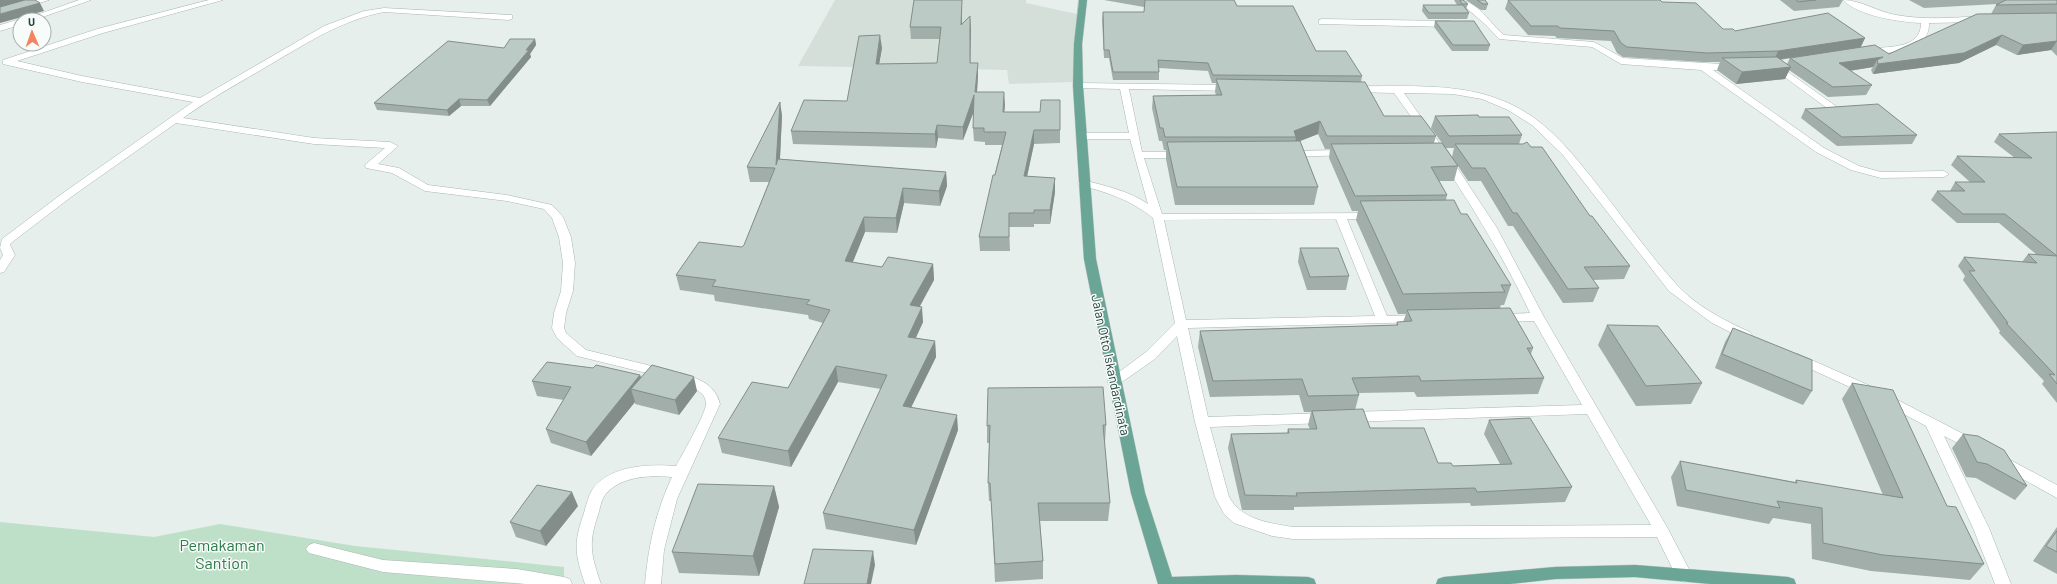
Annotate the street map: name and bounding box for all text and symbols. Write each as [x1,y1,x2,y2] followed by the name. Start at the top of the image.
[12,12,52,52] north arrow
[28,15,35,28] text: U
[1088,293,1134,437] street label: Jalan Otto Iskandardinata
[179,535,265,572] park label: Pemakaman Santion

